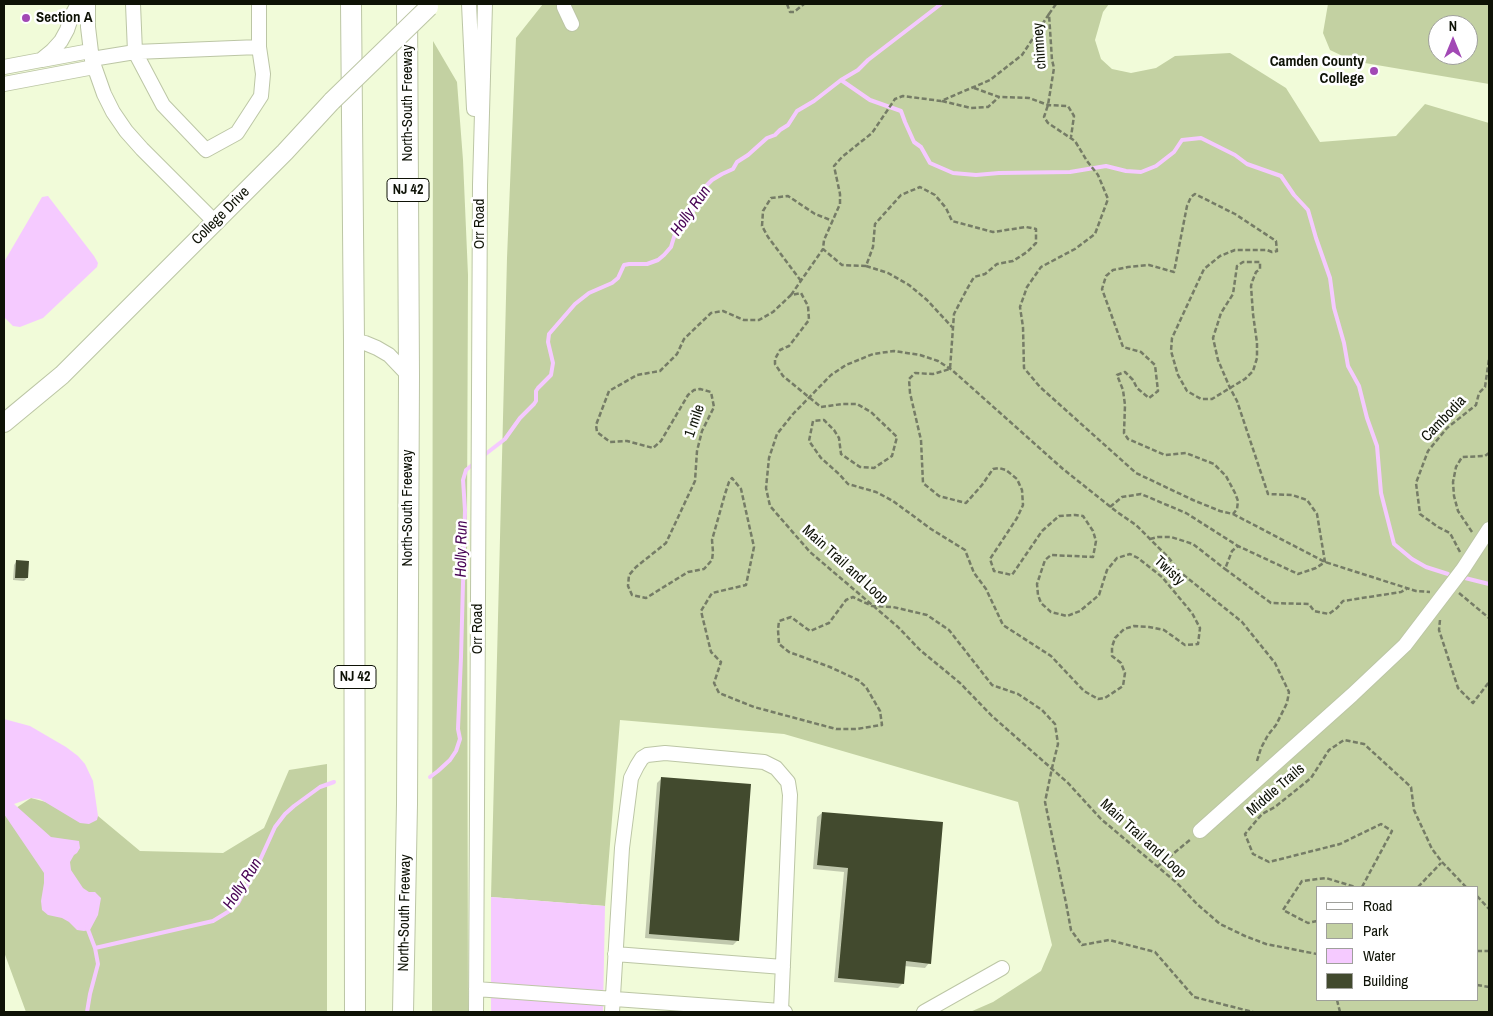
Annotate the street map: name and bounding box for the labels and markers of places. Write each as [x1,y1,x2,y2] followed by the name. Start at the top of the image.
[36,9,93,27] place label: Section A
[20,12,32,24] marker: Section A
[1270,53,1364,88] place label: Camden County College
[1368,65,1380,77] marker: Camden County College

